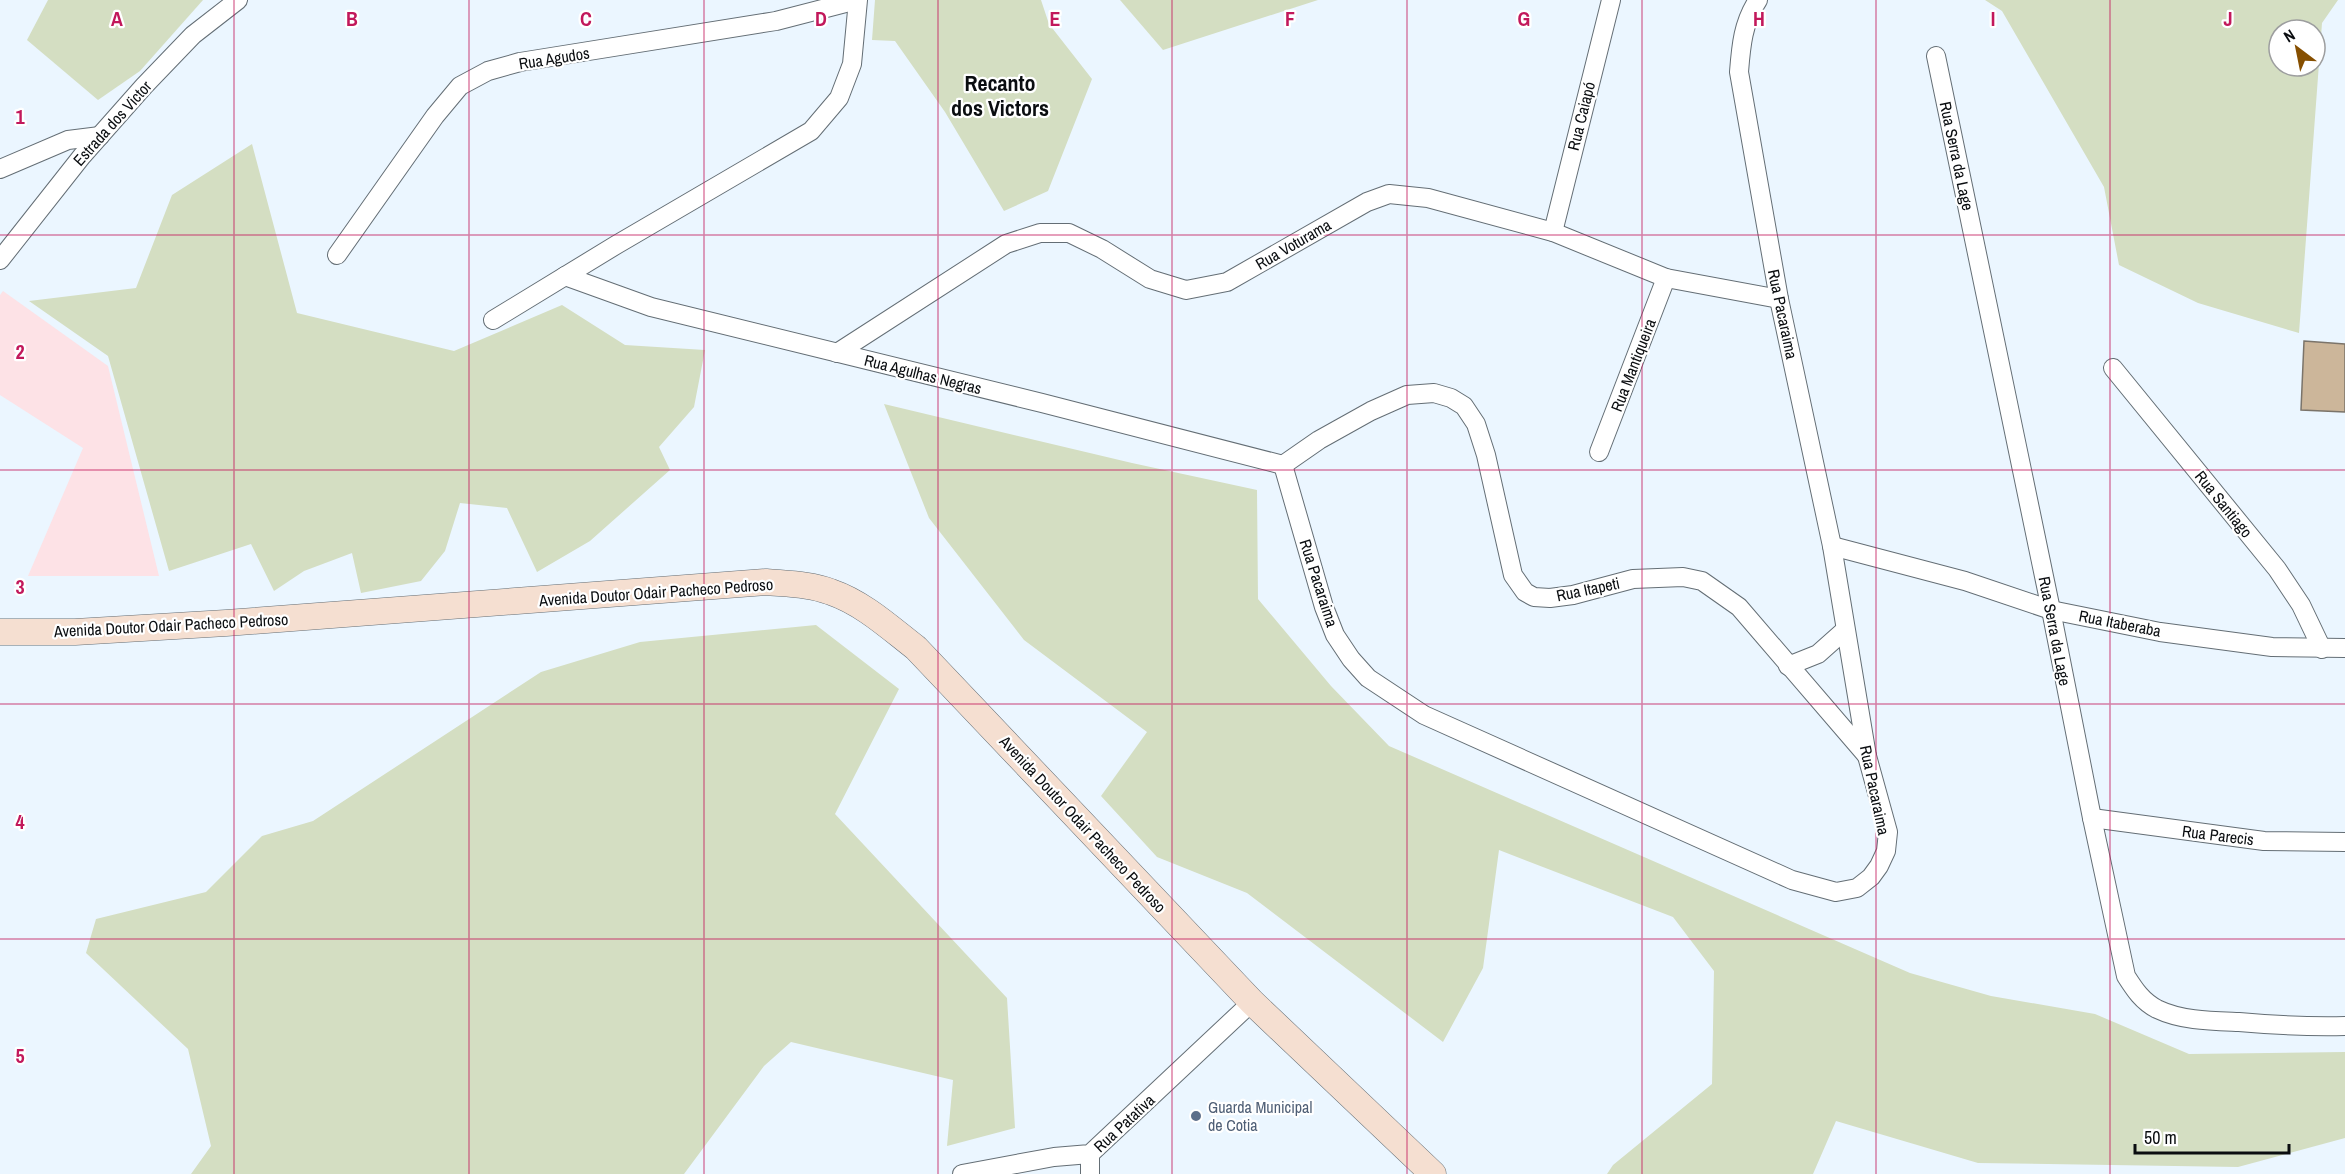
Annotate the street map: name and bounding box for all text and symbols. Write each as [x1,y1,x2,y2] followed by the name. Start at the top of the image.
[111,5,123,32] text: A
[346,5,358,32] text: B
[580,5,592,32] text: C
[815,5,827,32] text: D
[1050,5,1061,32] text: E
[1285,5,1295,32] text: F
[1518,5,1530,32] text: G
[1753,5,1765,32] text: H
[1991,5,1995,32] text: I
[2223,5,2233,32] text: J
[2267,18,2327,78] north arrow
[2279,23,2299,47] text: N
[517,42,591,74] street label: Rua Agudos
[951,68,1049,123] district label: Recanto dos Victors
[68,75,157,170] street label: Estrada dos Victor
[1562,79,1600,153] street label: Rua Caiapó
[1935,99,1979,213] street label: Rua Serra da Lage
[15,103,25,130] text: 1
[1251,213,1335,274] street label: Rua Voturama
[1763,267,1803,362] street label: Rua Pacaraima
[1605,315,1661,415] street label: Rua Mantiqueira
[15,338,25,365] text: 2
[862,349,984,399] street label: Rua Agulhas Negras
[2190,466,2258,542] street label: Rua Santiago
[1294,536,1344,630] street label: Rua Pacaraima
[1554,572,1622,606] street label: Rua Itapeti
[15,573,25,600] text: 3
[537,573,774,611] street label: Avenida Doutor Odair Pacheco Pedroso
[2034,574,2076,688] street label: Rua Serra da Lage
[2077,604,2164,642] street label: Rua Itaberaba
[52,608,289,642] street label: Avenida Doutor Odair Pacheco Pedroso
[994,730,1171,917] street label: Avenida Doutor Odair Pacheco Pedroso
[1855,743,1895,838] street label: Rua Pacaraima
[15,808,25,835] text: 4
[2181,820,2255,850] street label: Rua Parecis
[15,1042,25,1069] text: 5
[1089,1089,1160,1157] street label: Rua Patativa
[1208,1096,1312,1136] place label: Guarda Municipal de Cotia
[1189,1109,1203,1123] marker: Guarda Municipal de Cotia
[2135,1117,2290,1155] scale bar
[2144,1125,2177,1150] text: 50 m

